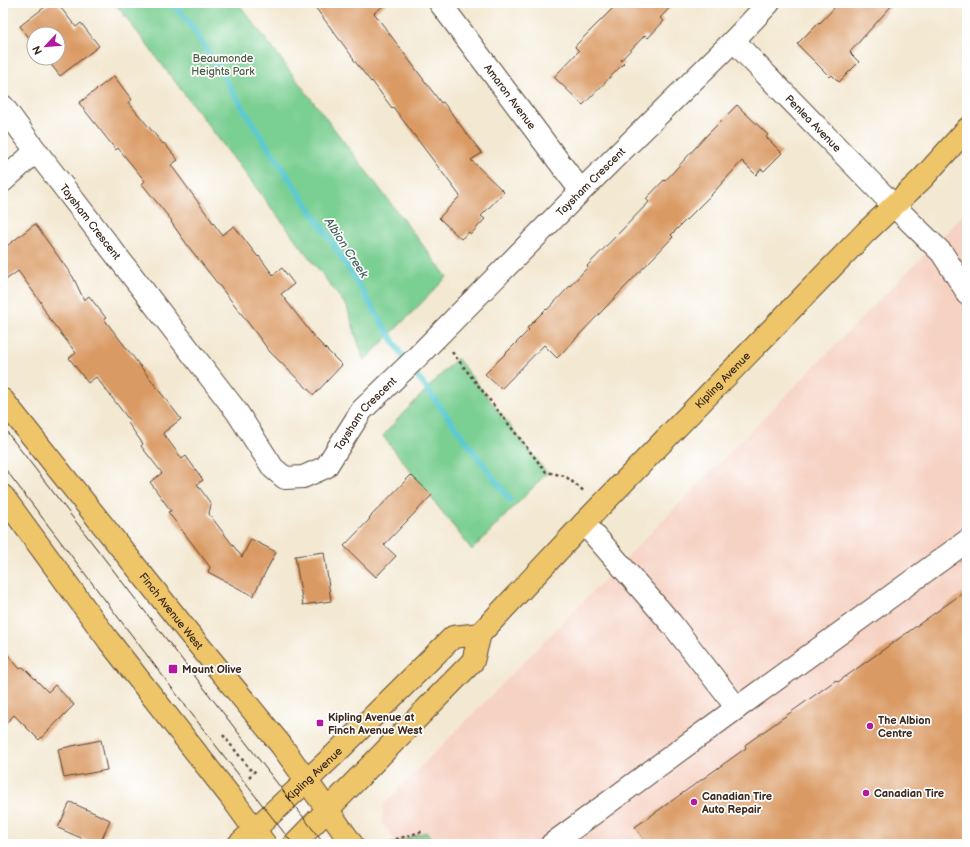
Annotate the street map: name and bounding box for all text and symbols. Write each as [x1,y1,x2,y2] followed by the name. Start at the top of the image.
[26,26,66,66] north arrow
[30,44,45,57] text: N
[191,52,255,78] park label: Beaumonde Heights Park
[482,61,539,132] street label: Amaron Avenue
[783,92,844,155] street label: Penlea Avenue
[553,144,628,219] street label: Taysham Crescent
[57,181,124,263] street label: Taysham Crescent
[320,214,372,282] water label: Albion Creek
[692,349,753,411] street label: Kipling Avenue
[331,374,399,453] street label: Taysham Crescent
[137,570,206,652] street label: Finch Avenue West
[167,663,179,675] marker: Mount Olive
[182,663,242,676] place label: Mount Olive
[328,711,423,737] place label: Kipling Avenue at Finch Avenue West
[878,714,931,740] place label: The Albion Centre
[315,718,325,728] marker: Kipling Avenue at Finch Avenue West
[865,721,875,731] marker: The Albion Centre
[282,744,345,804] street label: Kipling Avenue
[874,787,944,800] place label: Canadian Tire
[861,788,871,798] marker: Canadian Tire
[701,790,772,816] place label: Canadian Tire Auto Repair
[689,797,699,807] marker: Canadian Tire Auto Repair

